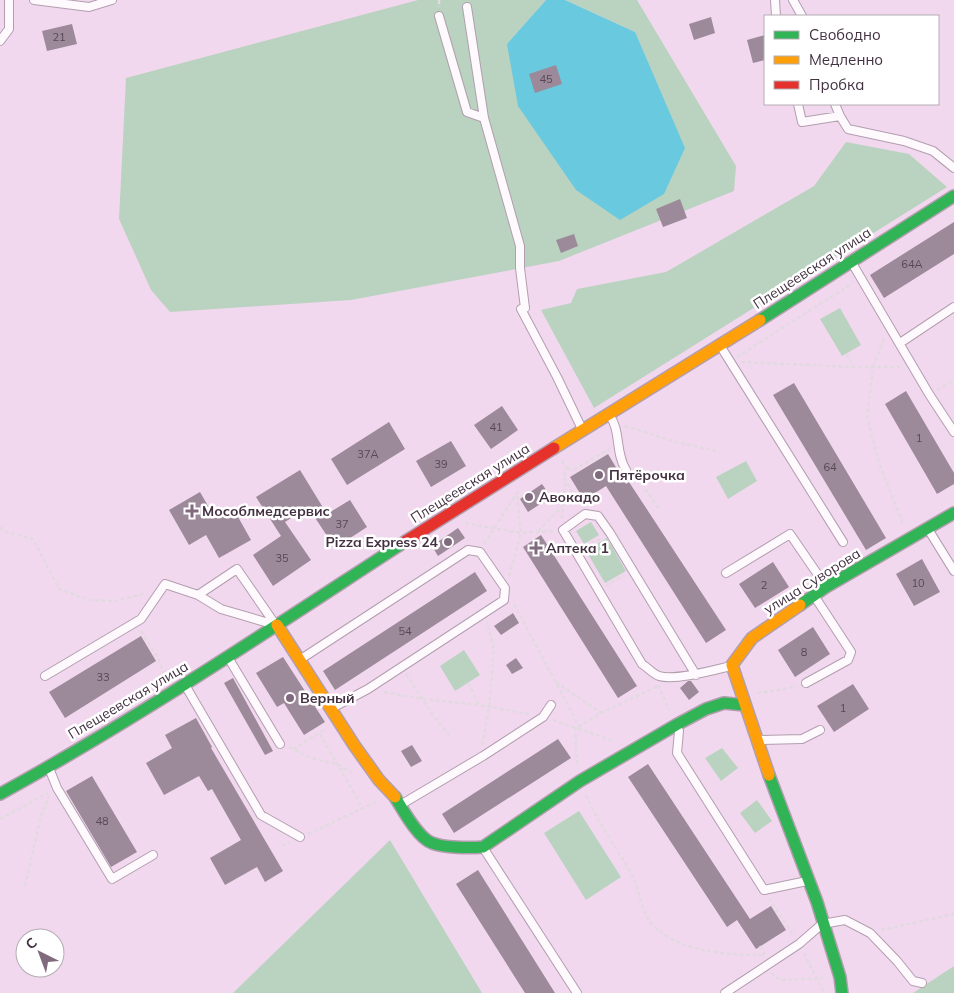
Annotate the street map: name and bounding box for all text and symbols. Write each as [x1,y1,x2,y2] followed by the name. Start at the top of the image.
[764,15,939,105] legend
[809,25,881,44] text: Свободно
[52,30,66,44] house number: 21
[809,50,883,69] text: Медленно
[539,72,553,86] house number: 45
[809,75,864,94] text: Пробка
[750,223,874,313] street label: Плещеевская улица
[901,257,923,271] house number: 64А
[489,420,503,434] house number: 41
[916,431,922,445] house number: 1
[407,439,533,527] street label: Плещеевская улица
[357,447,379,461] house number: 37А
[434,457,448,471] house number: 39
[823,460,837,474] house number: 64
[609,466,685,484] place label: Пятёрочка
[593,469,605,481] marker: Пятёрочка
[539,488,600,506] place label: Авокадо
[523,491,535,503] marker: Авокадо
[202,502,330,520] place label: Мособлмедсервис
[186,505,198,517] marker: Мособлмедсервис
[335,517,349,531] house number: 37
[325,533,439,551] place label: Pizza Express 24
[442,536,454,548] marker: Pizza Express 24
[546,539,609,557] place label: Аптека 1
[530,542,542,554] marker: Аптека 1
[760,544,864,618] street label: улица Суворова
[275,551,289,565] house number: 35
[911,576,925,590] house number: 10
[761,578,768,592] house number: 2
[398,624,412,638] house number: 54
[801,645,808,659] house number: 8
[65,657,191,743] street label: Плещеевская улица
[96,670,110,684] house number: 33
[300,689,355,707] place label: Верный
[284,692,296,704] marker: Верный
[840,701,846,715] house number: 1
[95,814,109,828] house number: 48
[15,928,65,978] north arrow
[22,933,41,953] text: С

